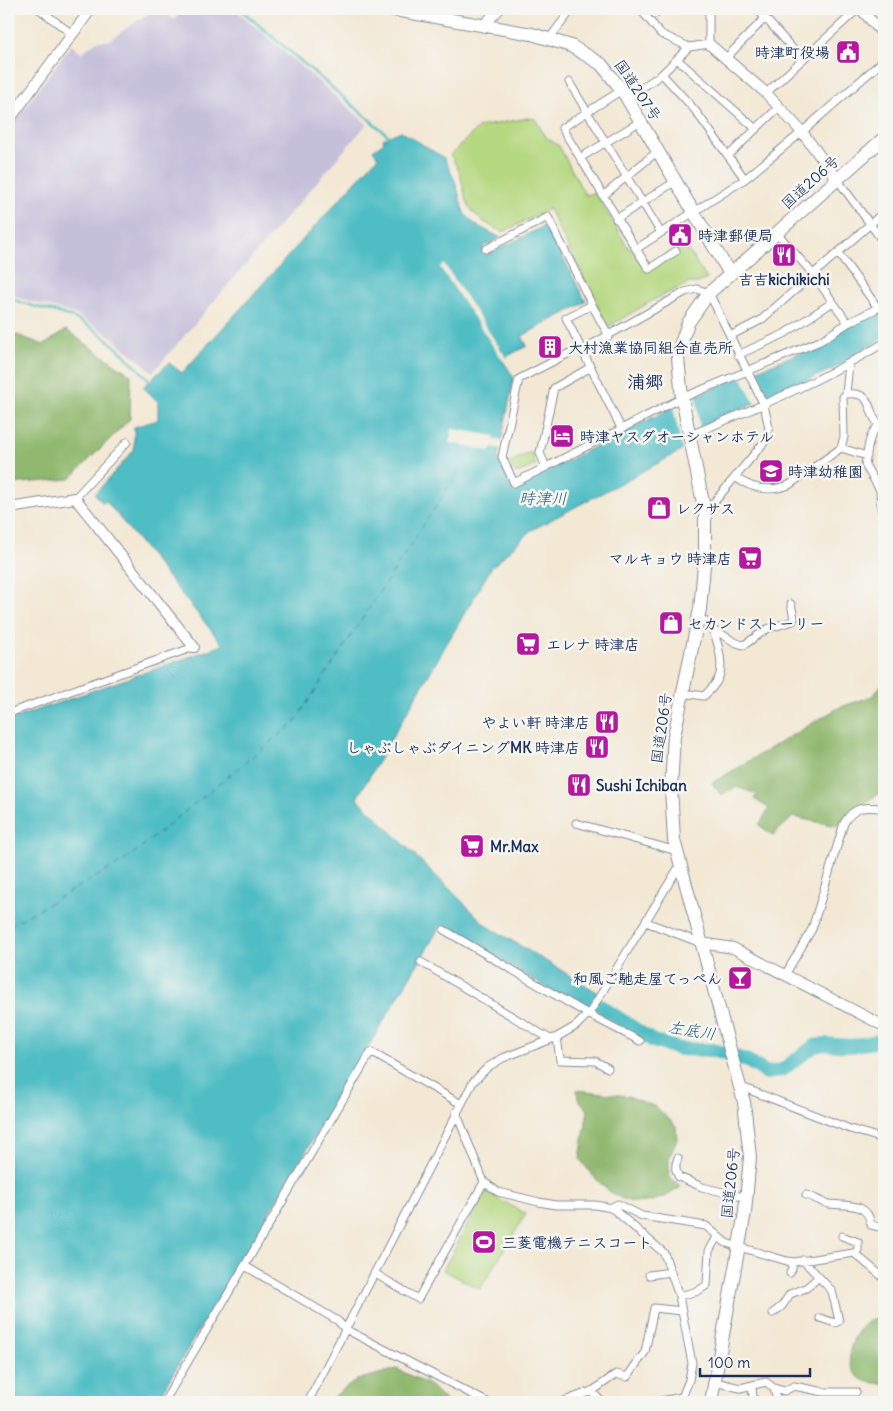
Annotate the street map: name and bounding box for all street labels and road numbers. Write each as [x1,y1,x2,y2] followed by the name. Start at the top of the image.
[610,56,666,124] street label: 国道207号
[777,151,843,213] street label: 国道206号
[647,691,675,765] street label: 国道206号
[717,1146,743,1220] street label: 国道206号

